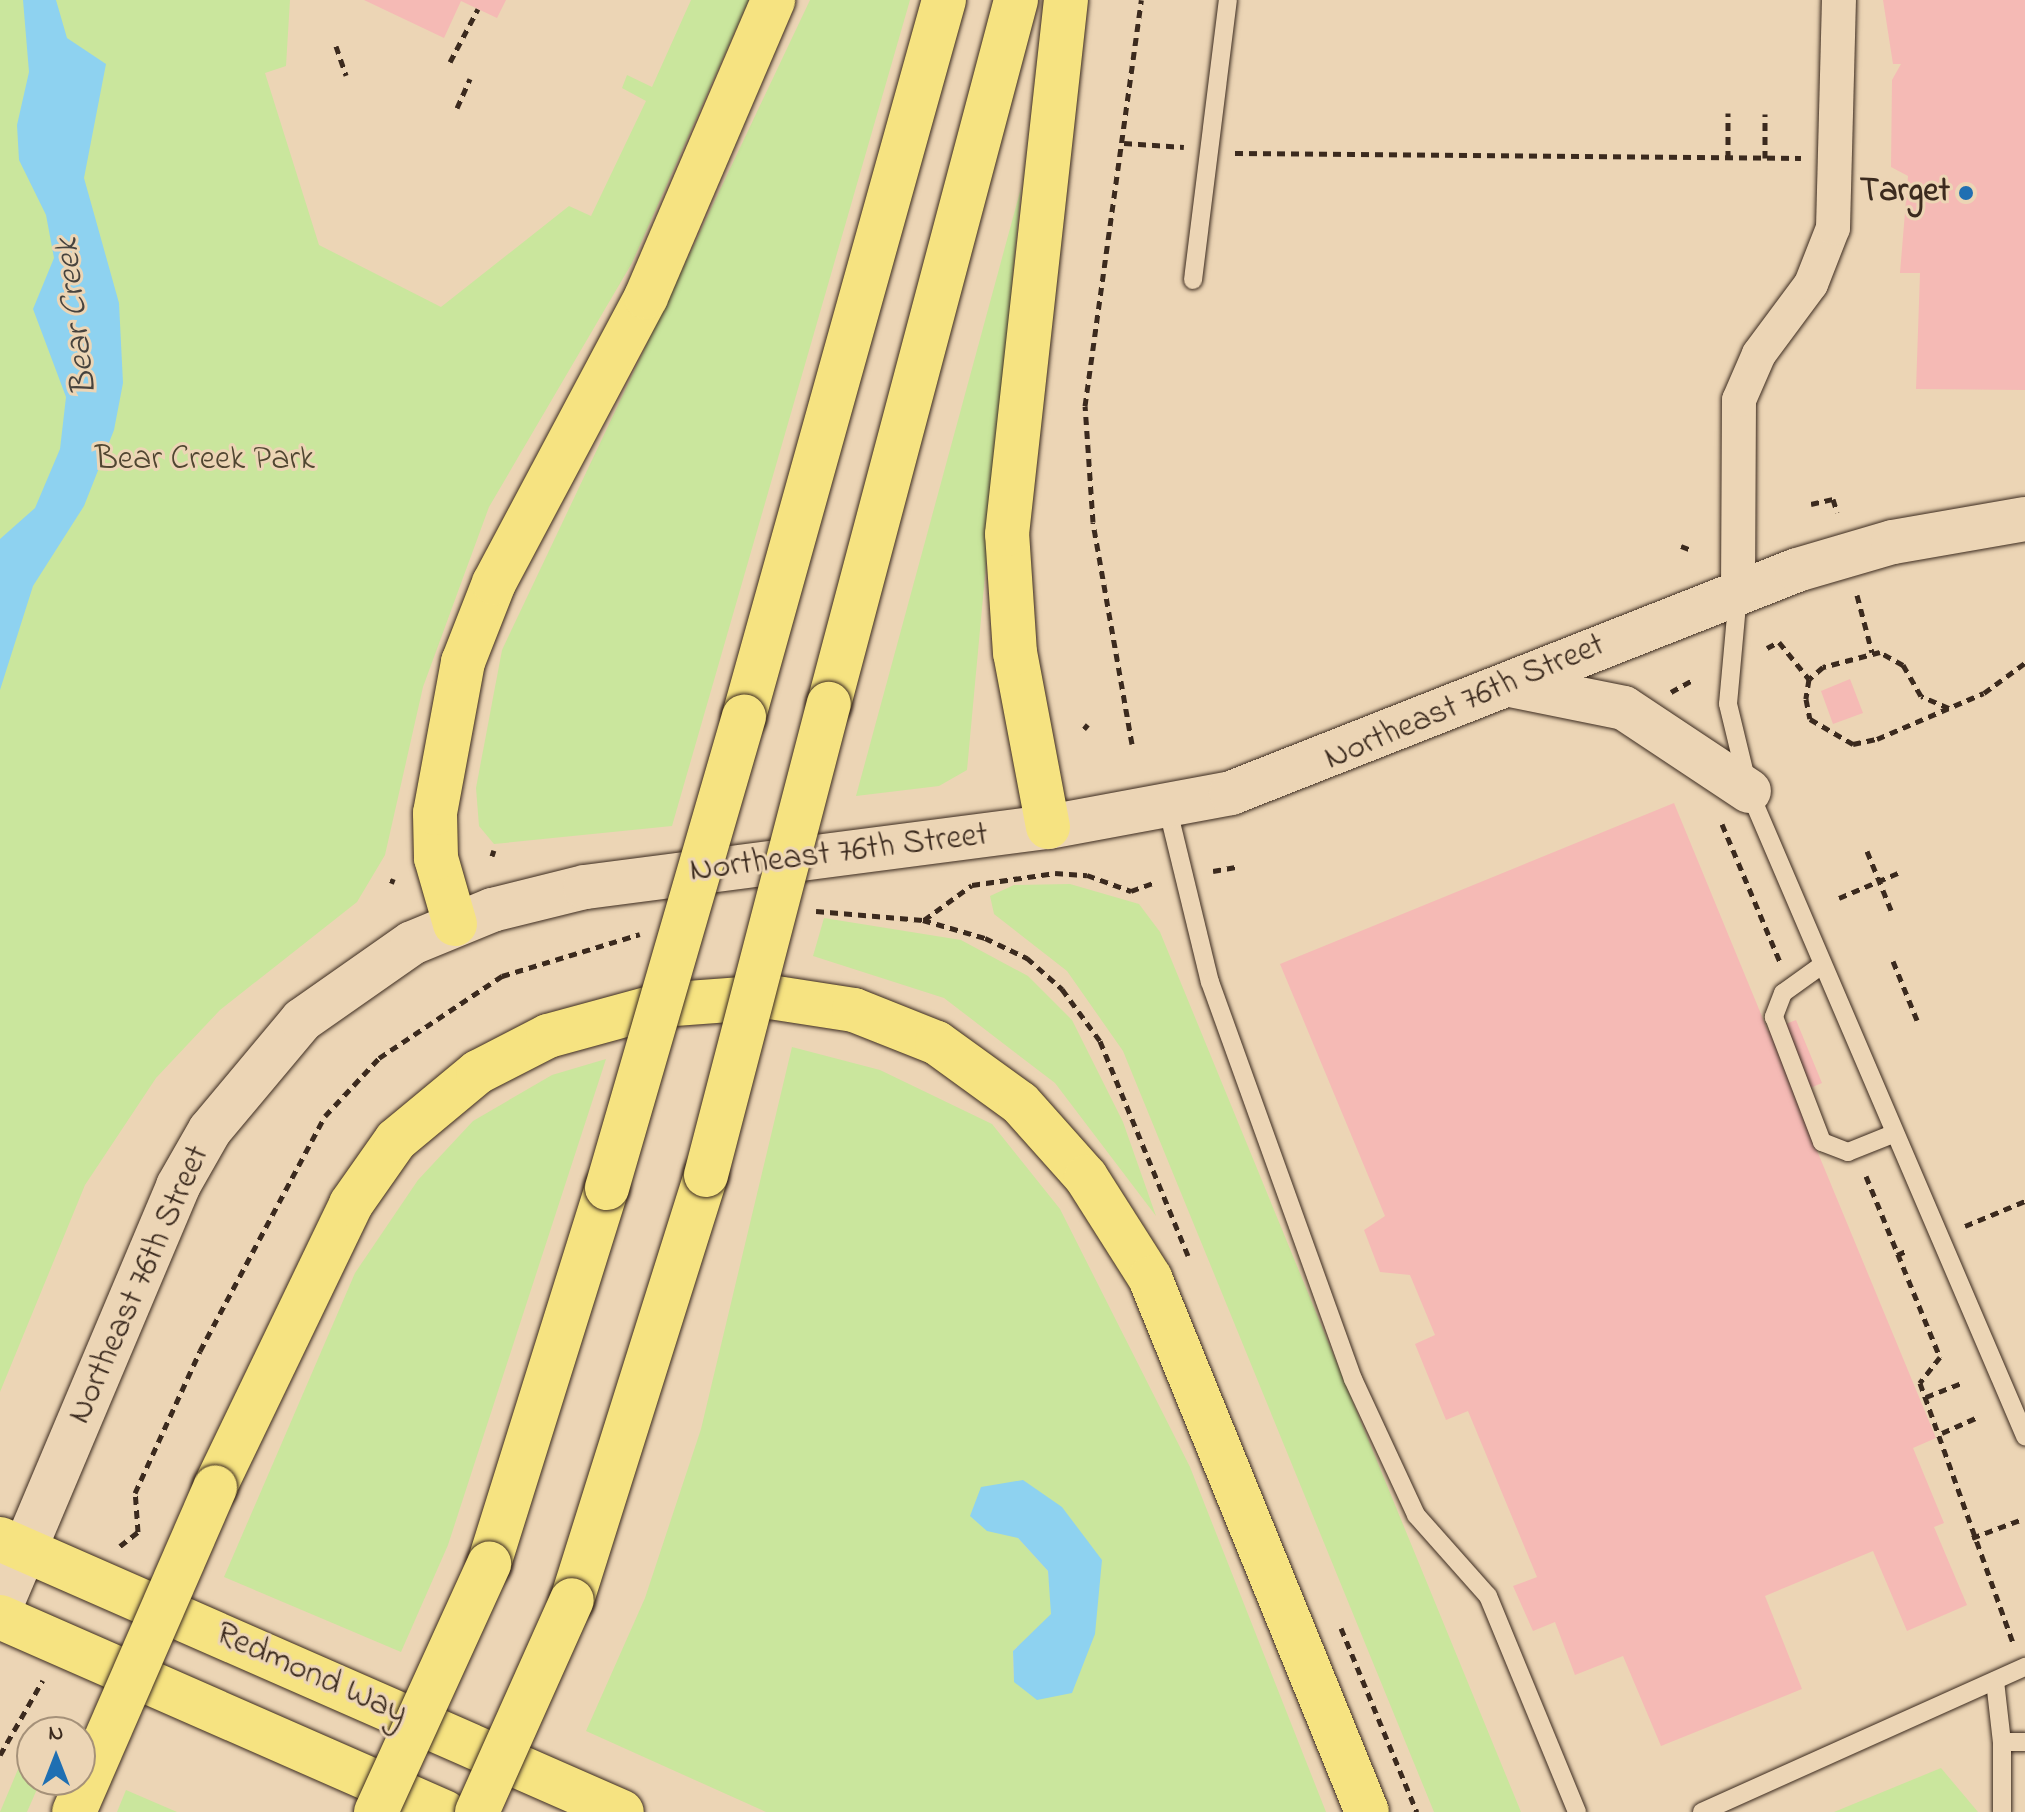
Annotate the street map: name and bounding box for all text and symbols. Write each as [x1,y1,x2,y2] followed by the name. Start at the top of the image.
[1860,173,1950,213] place label: Target
[1957,184,1975,202] marker: Target
[46,236,108,398] water label: Bear Creek
[95,441,315,481] park label: Bear Creek Park
[1319,626,1611,780] street label: Northeast 76th Street
[687,815,991,893] street label: Northeast 76th Street
[60,1140,220,1430] street label: Northeast 76th Street
[209,1615,413,1735] street label: Redmond Way
[16,1716,96,1796] north arrow
[49,1718,63,1750] text: N

